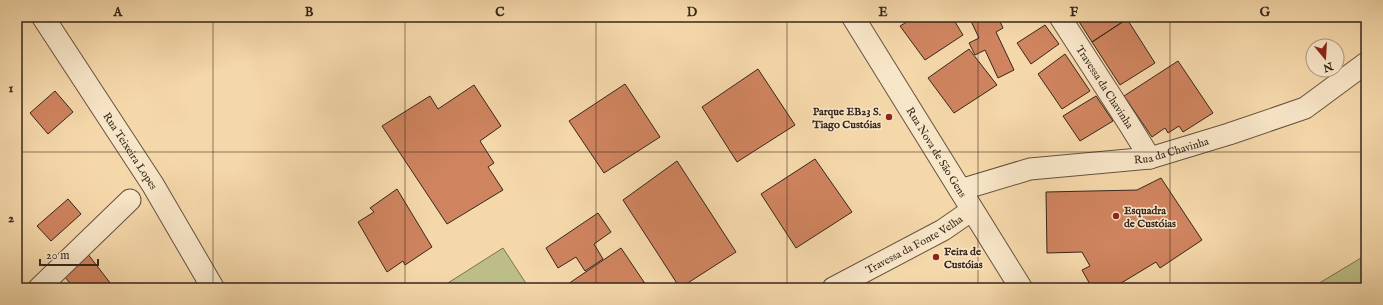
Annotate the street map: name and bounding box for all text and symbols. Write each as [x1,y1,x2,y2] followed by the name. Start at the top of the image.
[113,4,124,21] text: A
[305,4,314,21] text: B
[495,4,505,21] text: C
[687,4,698,21] text: D
[878,4,888,21] text: E
[1070,4,1079,21] text: F
[1260,4,1271,21] text: G
[1305,38,1345,78] north arrow
[1072,43,1136,132] street label: Travessa da Chavinha
[1321,58,1335,75] text: N
[9,80,14,97] text: 1
[811,105,882,132] place label: Parque EB23 S. Tiago Custóias
[903,105,969,201] street label: Rua Nova de São Gens
[99,110,160,193] street label: Rua Teixeira Lopes
[884,112,894,122] marker: Parque EB23 S. Tiago Custóias
[1133,134,1211,167] street label: Rua da Chavinha
[1124,204,1176,231] place label: Esquadra de Custóias
[8,210,14,227] text: 2
[1111,211,1121,221] marker: Esquadra de Custóias
[863,212,966,278] street label: Travessa da Fonte Velha
[40,241,98,267] scale bar
[944,245,983,272] place label: Feira de Custóias
[46,248,69,263] text: 20 m
[931,252,941,262] marker: Feira de Custóias

